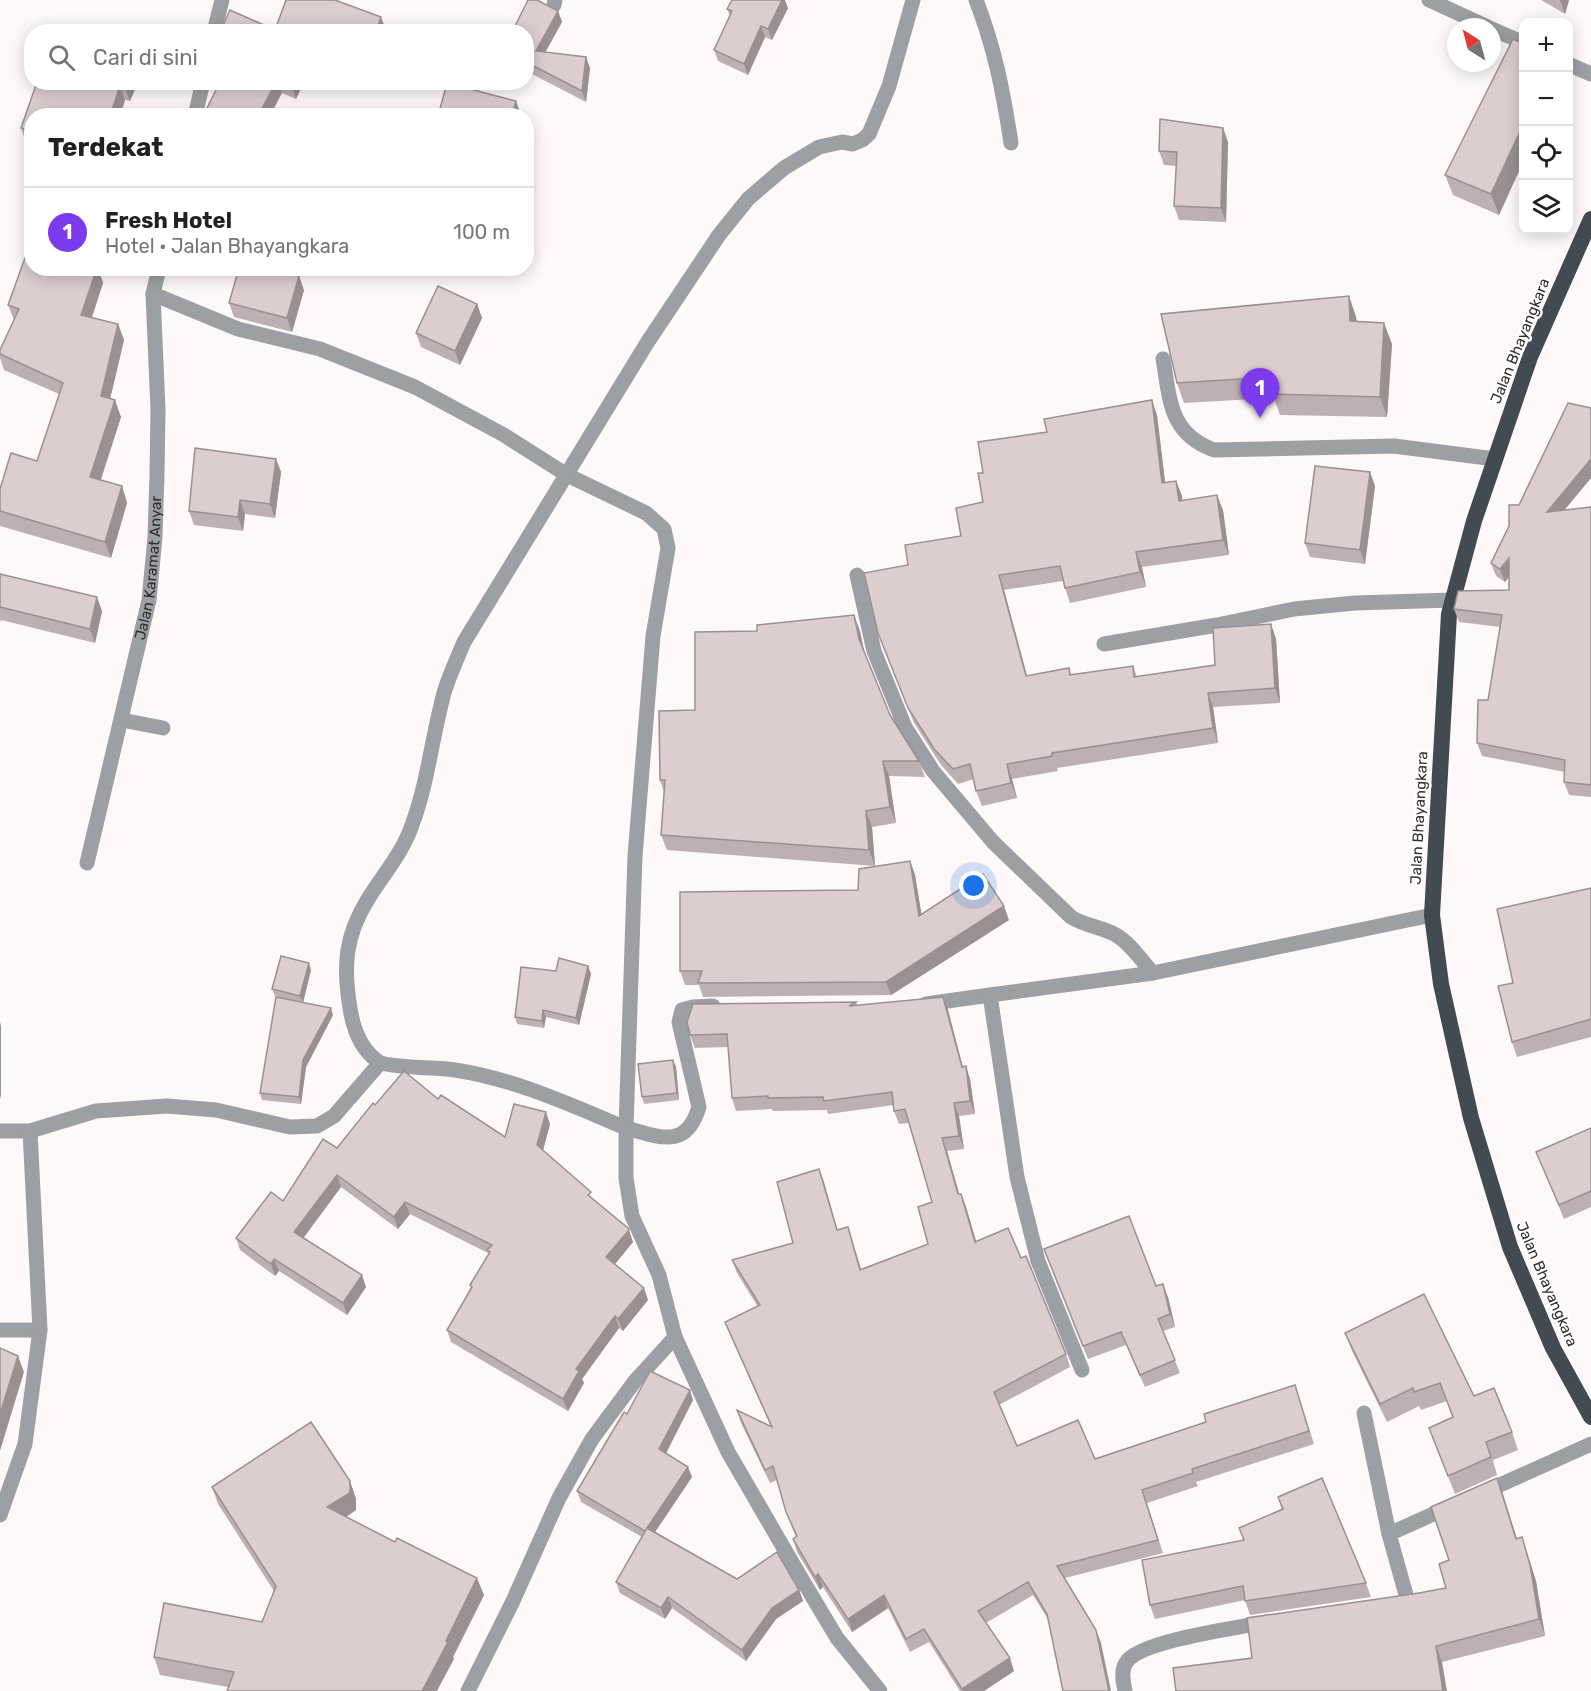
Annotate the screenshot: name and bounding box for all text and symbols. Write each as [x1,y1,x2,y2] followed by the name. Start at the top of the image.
[1447,18,1501,72] north arrow
[1519,18,1573,234] map controls
[1519,18,1573,72] button: +
[24,24,534,90] search box
[45,41,78,74] icon: search
[93,44,198,71] text: Cari di sini
[1519,72,1573,126] button: −
[1519,126,1573,180] button: locate
[48,132,163,163] text: Terdekat
[1519,180,1573,234] button: layers
[105,207,232,234] text: Fresh Hotel
[63,220,72,244] text: 1
[453,220,510,244] text: 100 m
[105,234,349,258] text: Hotel · Jalan Bhayangkara
[1487,276,1553,406] street label: Jalan Bhayangkara
[1240,368,1280,418] pin: 1
[131,495,165,642] street label: Jalan Karamat Anyar
[1407,751,1431,885] street label: Jalan Bhayangkara
[959,871,988,900] your location
[1513,1219,1581,1349] street label: Jalan Bhayangkara

